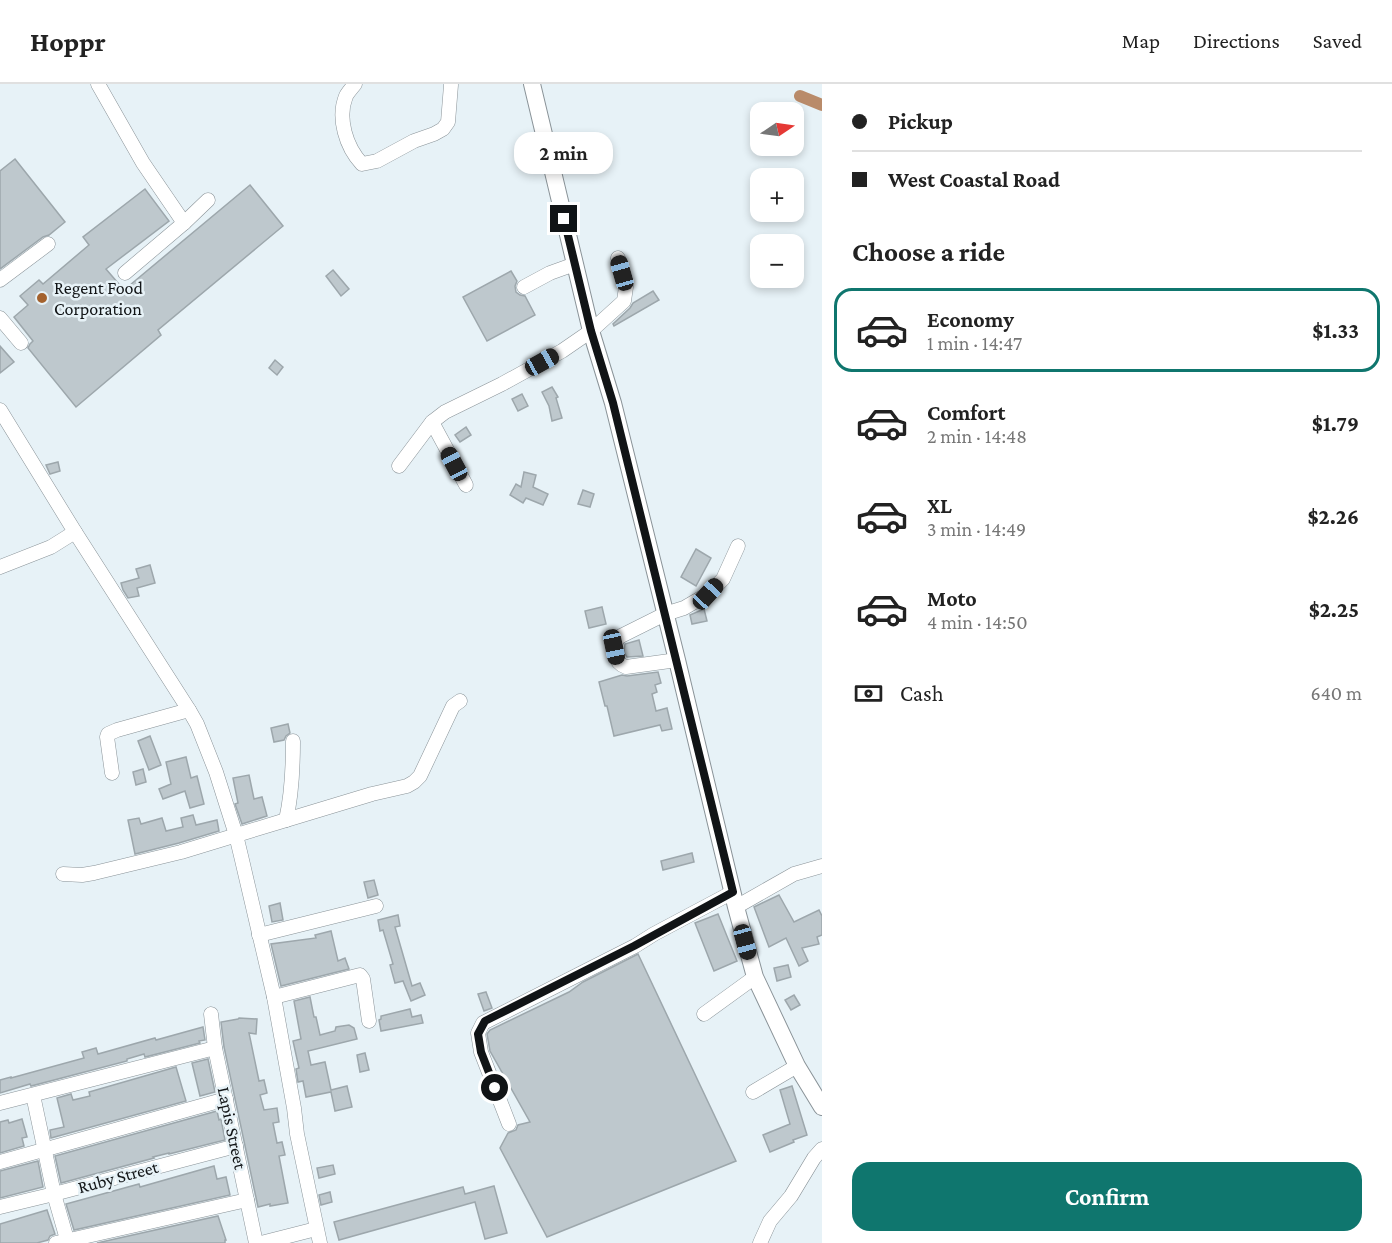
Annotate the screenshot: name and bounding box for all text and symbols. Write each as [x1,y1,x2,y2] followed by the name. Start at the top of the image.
[30,26,106,57] text: Hoppr
[1122,29,1160,53] text: Map
[1193,29,1280,53] text: Directions
[1313,29,1362,53] text: Saved
[750,102,804,156] north arrow
[750,102,804,288] map controls
[888,109,953,134] text: Pickup
[514,132,614,174] callout: 2 min
[539,142,588,164] text: 2 min
[888,167,1060,192] text: West Coastal Road
[750,168,804,222] button: +
[550,205,577,232] route end
[750,234,804,288] button: −
[852,237,1005,267] text: Choose a ride
[608,253,636,293] car
[54,278,144,319] place label: Regent Food Corporation
[35,291,49,305] marker: Regent Food Corporation
[855,303,909,357] icon: car
[927,307,1014,332] text: Economy
[1312,318,1359,343] text: $1.33
[927,332,1022,354] text: 1 min · 14:47
[522,345,562,379] car
[855,396,909,450] icon: car
[927,400,1005,425] text: Comfort
[1312,411,1359,436] text: $1.79
[927,425,1027,447] text: 2 min · 14:48
[438,444,470,484] car
[855,489,909,543] icon: car
[927,493,952,518] text: XL
[1307,504,1359,529] text: $2.26
[927,518,1026,540] text: 3 min · 14:49
[689,575,727,613] car
[855,582,909,636] icon: car
[927,586,977,611] text: Moto
[1309,597,1359,622] text: $2.25
[927,611,1028,633] text: 4 min · 14:50
[601,628,627,666] car
[852,677,885,710] icon: cash
[900,681,944,706] text: Cash
[1310,682,1362,704] text: 640 m
[732,922,758,962] car
[481,1074,508,1101] route start
[213,1085,251,1172] street label: Lapis Street
[76,1156,161,1197] street label: Ruby Street
[852,1162,1362,1231] button: Confirm

